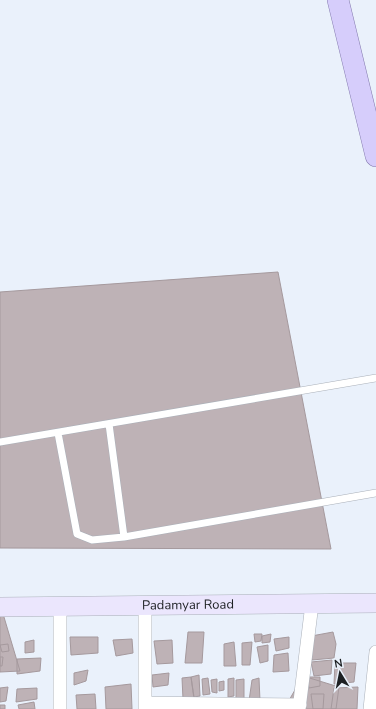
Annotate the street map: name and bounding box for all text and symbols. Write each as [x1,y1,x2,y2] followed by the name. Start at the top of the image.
[142,596,234,614] street label: Padamyar Road
[320,653,360,693] north arrow
[333,656,344,672] text: N

